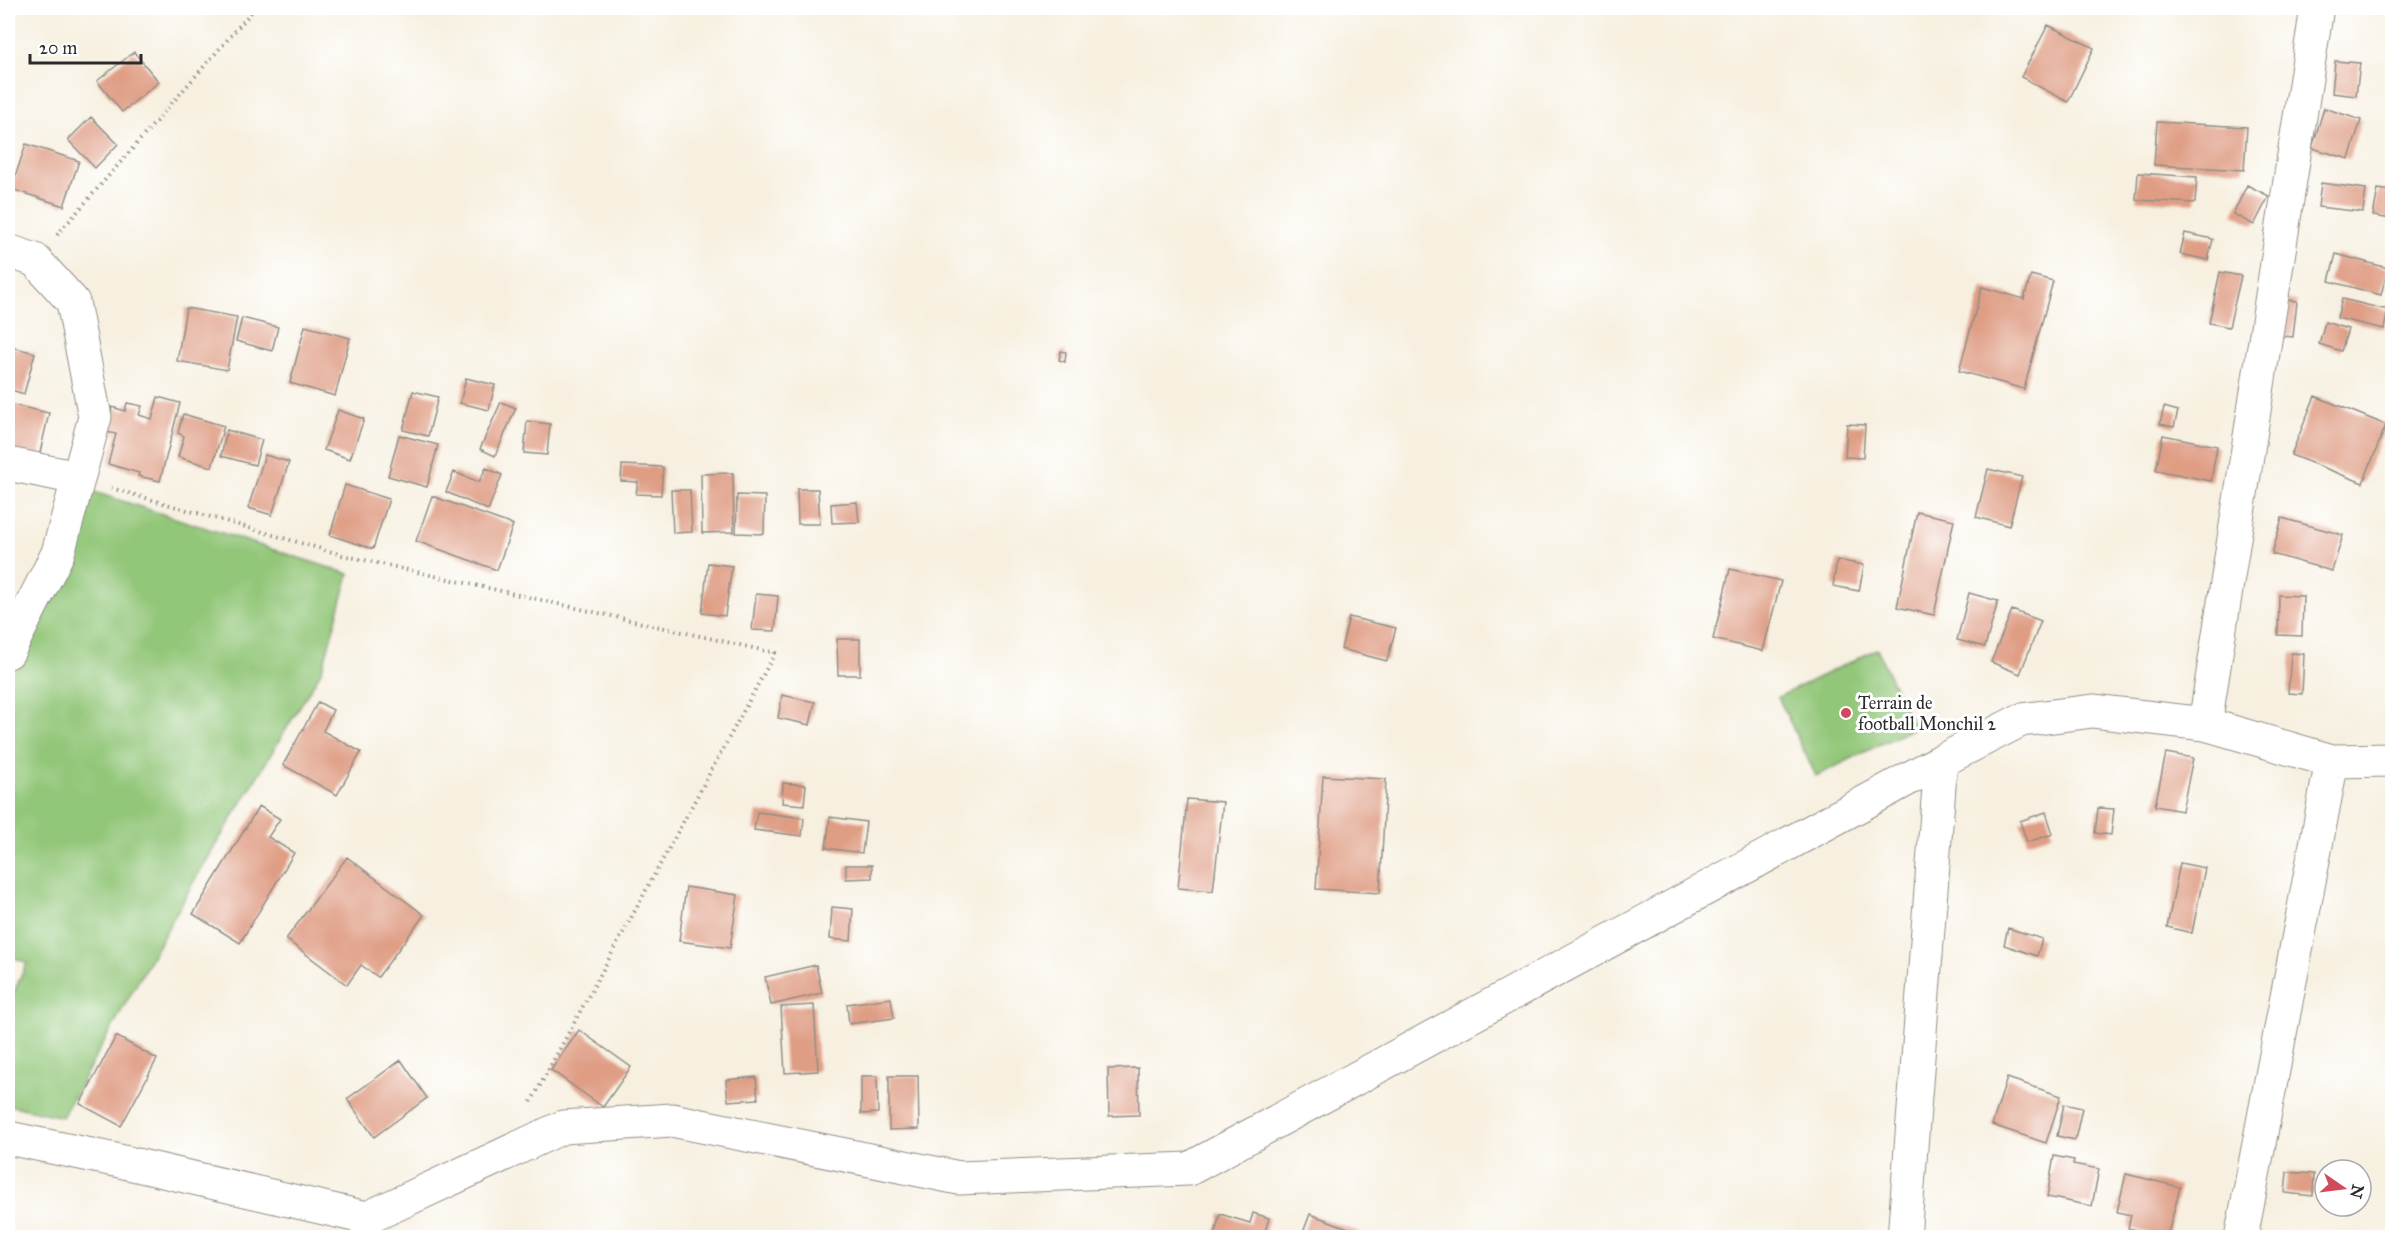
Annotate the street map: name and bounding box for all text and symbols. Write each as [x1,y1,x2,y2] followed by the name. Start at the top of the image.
[30,27,141,65] scale bar
[39,37,77,59] text: 20 m
[1858,692,1996,735] place label: Terrain de football Monchil 2
[1839,706,1853,720] marker: Terrain de football Monchil 2
[2313,1158,2373,1218] north arrow
[2346,1183,2368,1201] text: N

